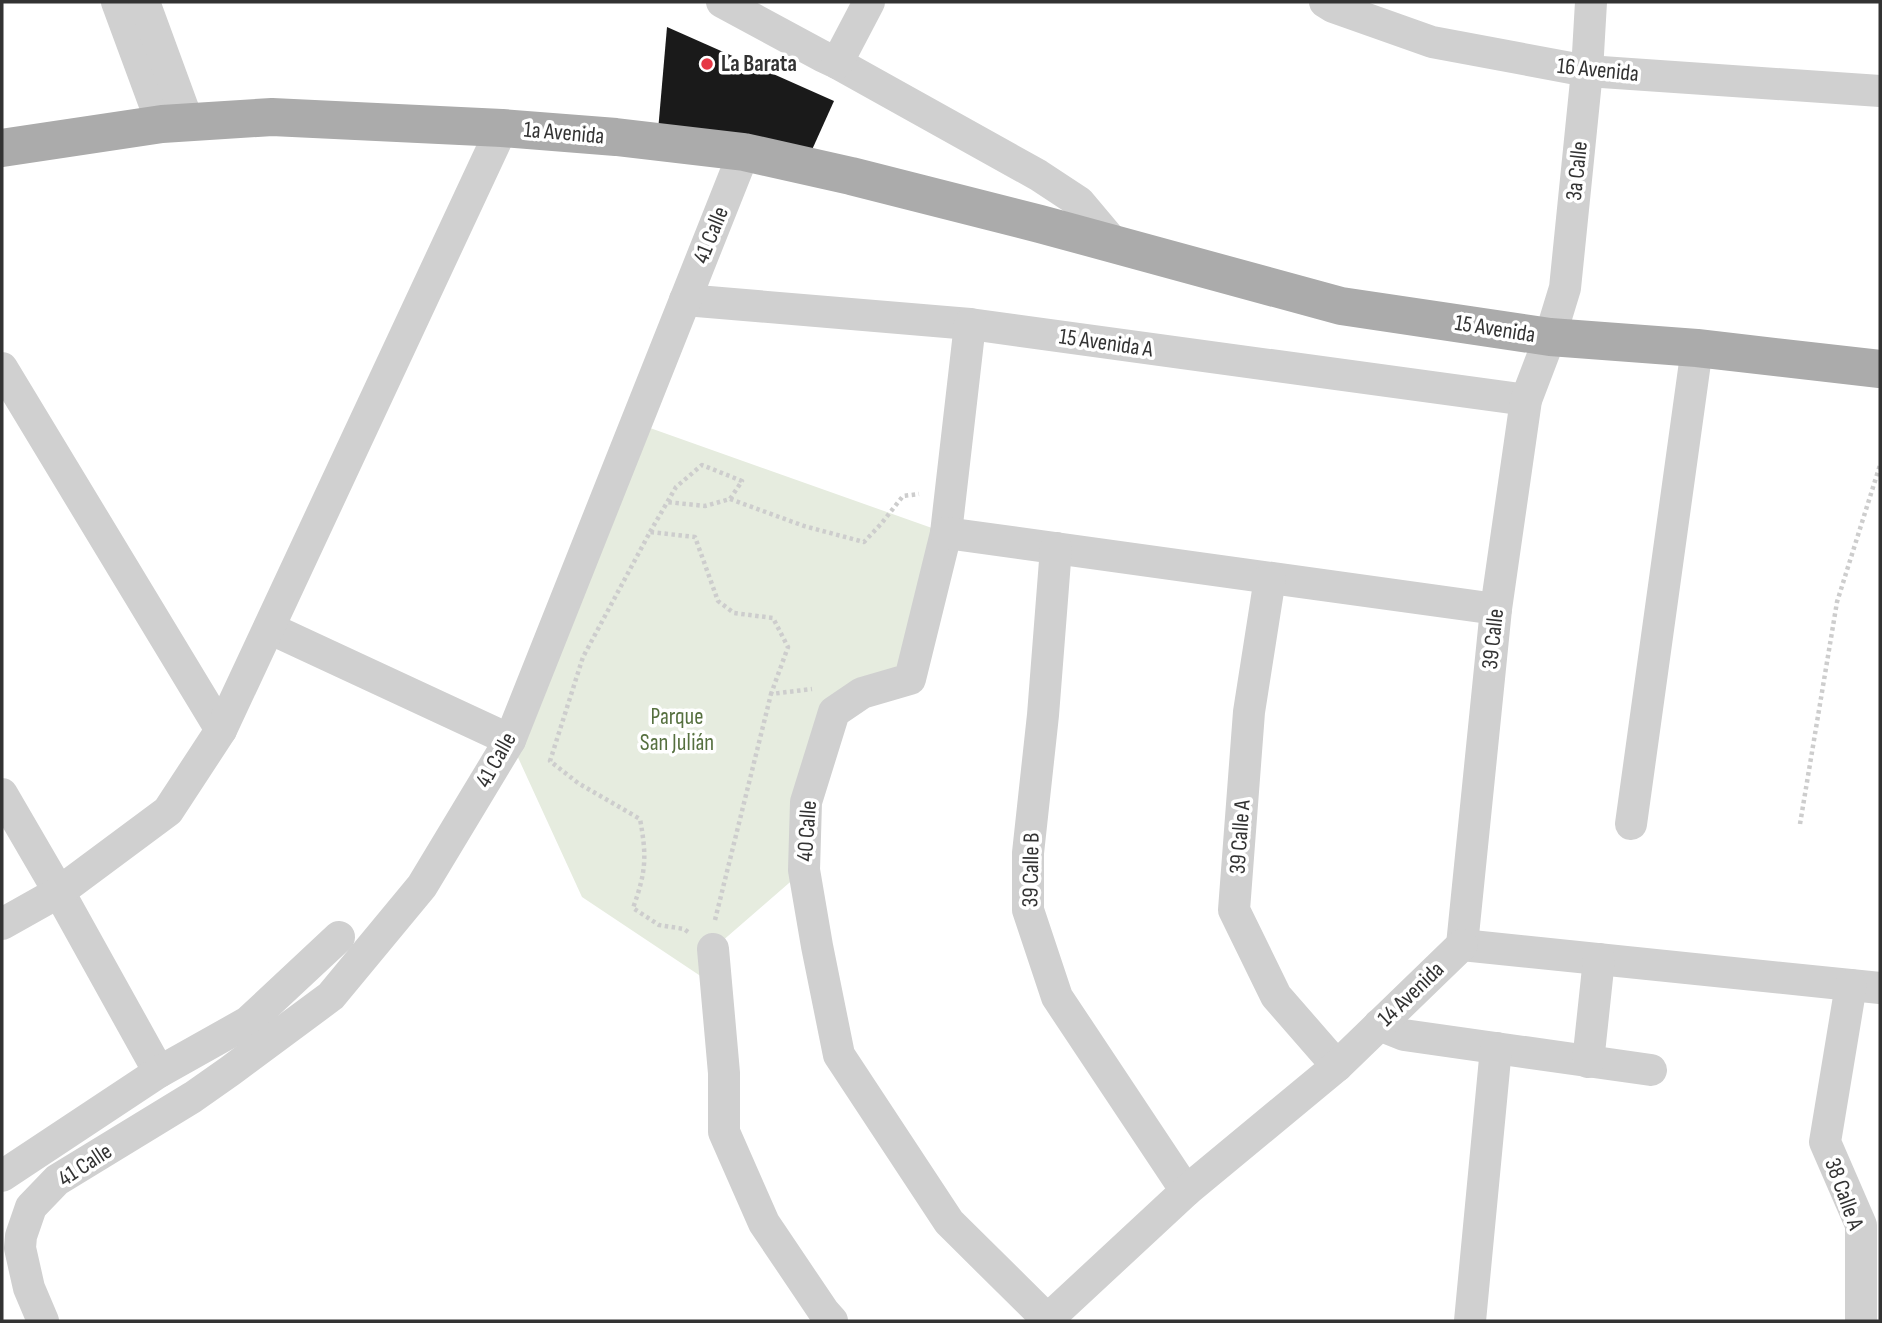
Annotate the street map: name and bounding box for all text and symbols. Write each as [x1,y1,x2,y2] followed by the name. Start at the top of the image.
[721,50,797,78] place label: La Barata
[1556,52,1640,88] street label: 16 Avenida
[699,56,715,72] marker: La Barata
[523,116,605,150] street label: 1a Avenida
[1560,140,1594,202] street label: 3a Calle
[687,202,735,268] street label: 41 Calle
[1453,309,1537,349] street label: 15 Avenida
[1057,323,1155,363] street label: 15 Avenida A
[1476,607,1510,671] street label: 39 Calle
[640,703,714,757] park label: Parque San Julián
[469,727,523,793] street label: 41 Calle
[1223,799,1257,875] street label: 39 Calle A
[791,800,823,862] street label: 40 Calle
[1016,832,1046,908] street label: 39 Calle B
[1372,956,1450,1032] street label: 14 Avenida
[53,1137,117,1193] street label: 41 Calle
[1818,1154,1870,1234] street label: 38 Calle A

